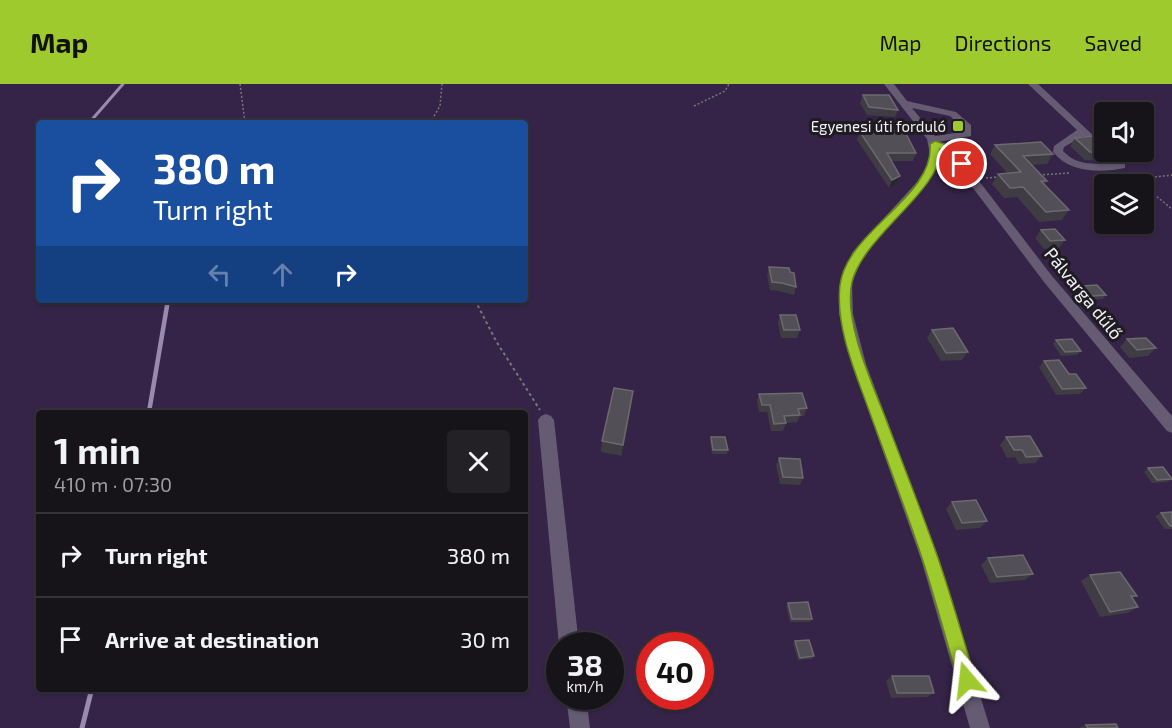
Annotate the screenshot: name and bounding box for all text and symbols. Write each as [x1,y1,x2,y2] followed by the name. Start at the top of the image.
[30,25,88,59] text: Map
[879,30,922,55] text: Map
[955,30,1051,55] text: Directions
[1084,30,1142,55] text: Saved
[1094,102,1154,234] map controls
[1094,102,1154,162] button: sound
[811,117,946,135] place label: Egyenesi úti forduló
[951,119,965,133] marker: Egyenesi úti forduló
[936,138,987,189] pin
[153,142,276,192] text: 380 m
[54,144,132,222] icon: right
[945,147,978,180] icon: arrive
[1094,174,1154,234] button: layers
[153,193,273,225] text: Turn right
[1040,243,1128,343] street label: Pálvarga dűlő
[203,258,236,291] icon: left
[266,258,299,291] icon: ahead
[329,258,362,291] icon: right
[54,428,141,471] text: 1 min
[447,430,510,493] button: close
[54,472,172,496] text: 410 m · 07:30
[54,539,87,572] icon: right
[105,542,207,568] text: Turn right
[447,542,510,568] text: 380 m
[54,623,87,656] icon: arrive
[105,626,319,652] text: Arrive at destination
[460,626,510,652] text: 30 m
[636,632,714,710] speed limit sign: 40
[567,646,603,682] text: 38
[935,648,999,712] position arrow
[566,677,604,695] text: km/h

